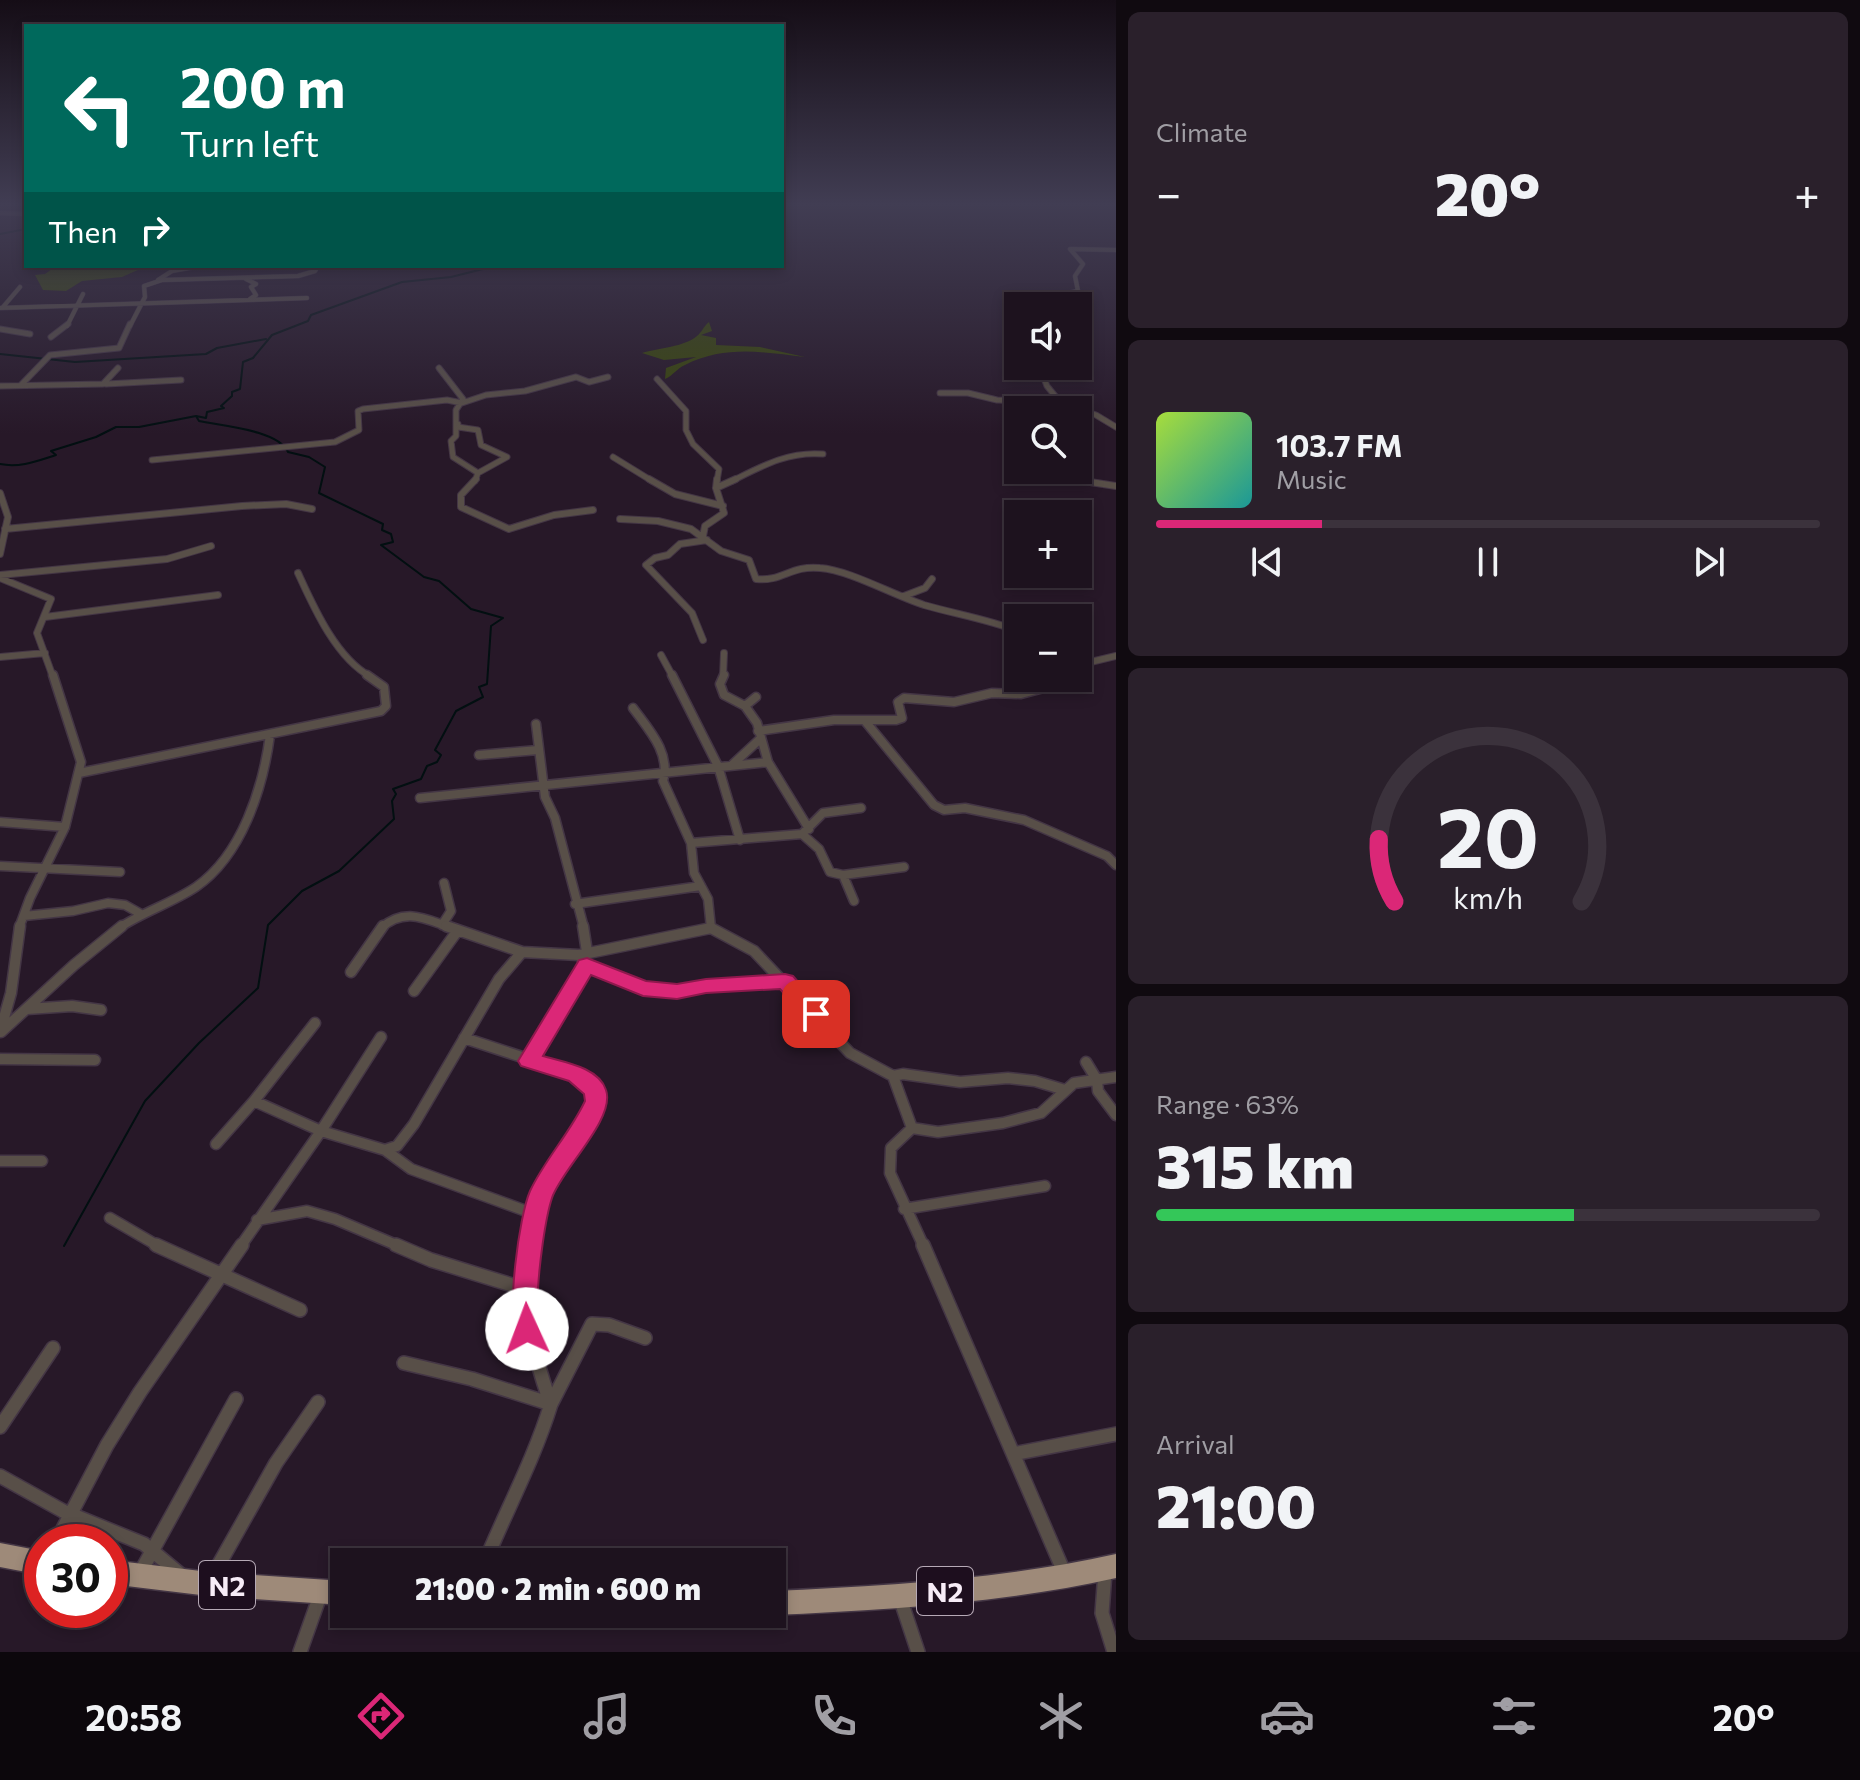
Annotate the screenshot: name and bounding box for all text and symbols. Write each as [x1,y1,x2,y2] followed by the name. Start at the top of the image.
[180,51,346,120] text: 200 m
[48,56,152,160] icon: left
[1156,116,1248,147] text: Climate
[180,120,319,164] text: Turn left
[1435,155,1540,228] text: 20°
[1156,165,1181,219] text: −
[1794,165,1820,219] text: +
[133,208,177,252] icon: right
[48,212,117,249] text: Then
[1004,292,1092,692] map controls
[1004,292,1092,380] button: sound
[1004,396,1092,484] button: search
[1276,426,1402,463] text: 103.7 FM
[1276,463,1347,494] text: Music
[1004,500,1092,588] button: +
[1245,540,1289,584] icon: previous
[1466,540,1510,584] icon: pause
[1687,540,1731,584] icon: next
[1004,604,1092,692] button: −
[1437,783,1539,885] text: 20
[1453,880,1523,915] text: km/h
[782,980,850,1048] pin
[794,992,838,1036] icon: arrive
[1156,1088,1299,1119] text: Range · 63%
[1156,1127,1354,1200] text: 315 km
[485,1287,569,1371] position arrow
[1156,1428,1235,1459] text: Arrival
[1156,1467,1316,1540] text: 21:00
[24,1524,128,1628] speed limit sign: 30
[199,1561,255,1609] road number: N2
[917,1567,973,1615] road number: N2
[415,1569,701,1606] text: 21:00 · 2 min · 600 m
[353,1688,409,1744] icon: directions
[579,1688,635,1744] icon: music
[806,1688,862,1744] icon: phone
[1033,1688,1089,1744] icon: climate
[1259,1688,1315,1744] icon: car
[1486,1688,1542,1744] icon: filters
[85,1694,182,1738] text: 20:58
[1712,1694,1775,1738] text: 20°

